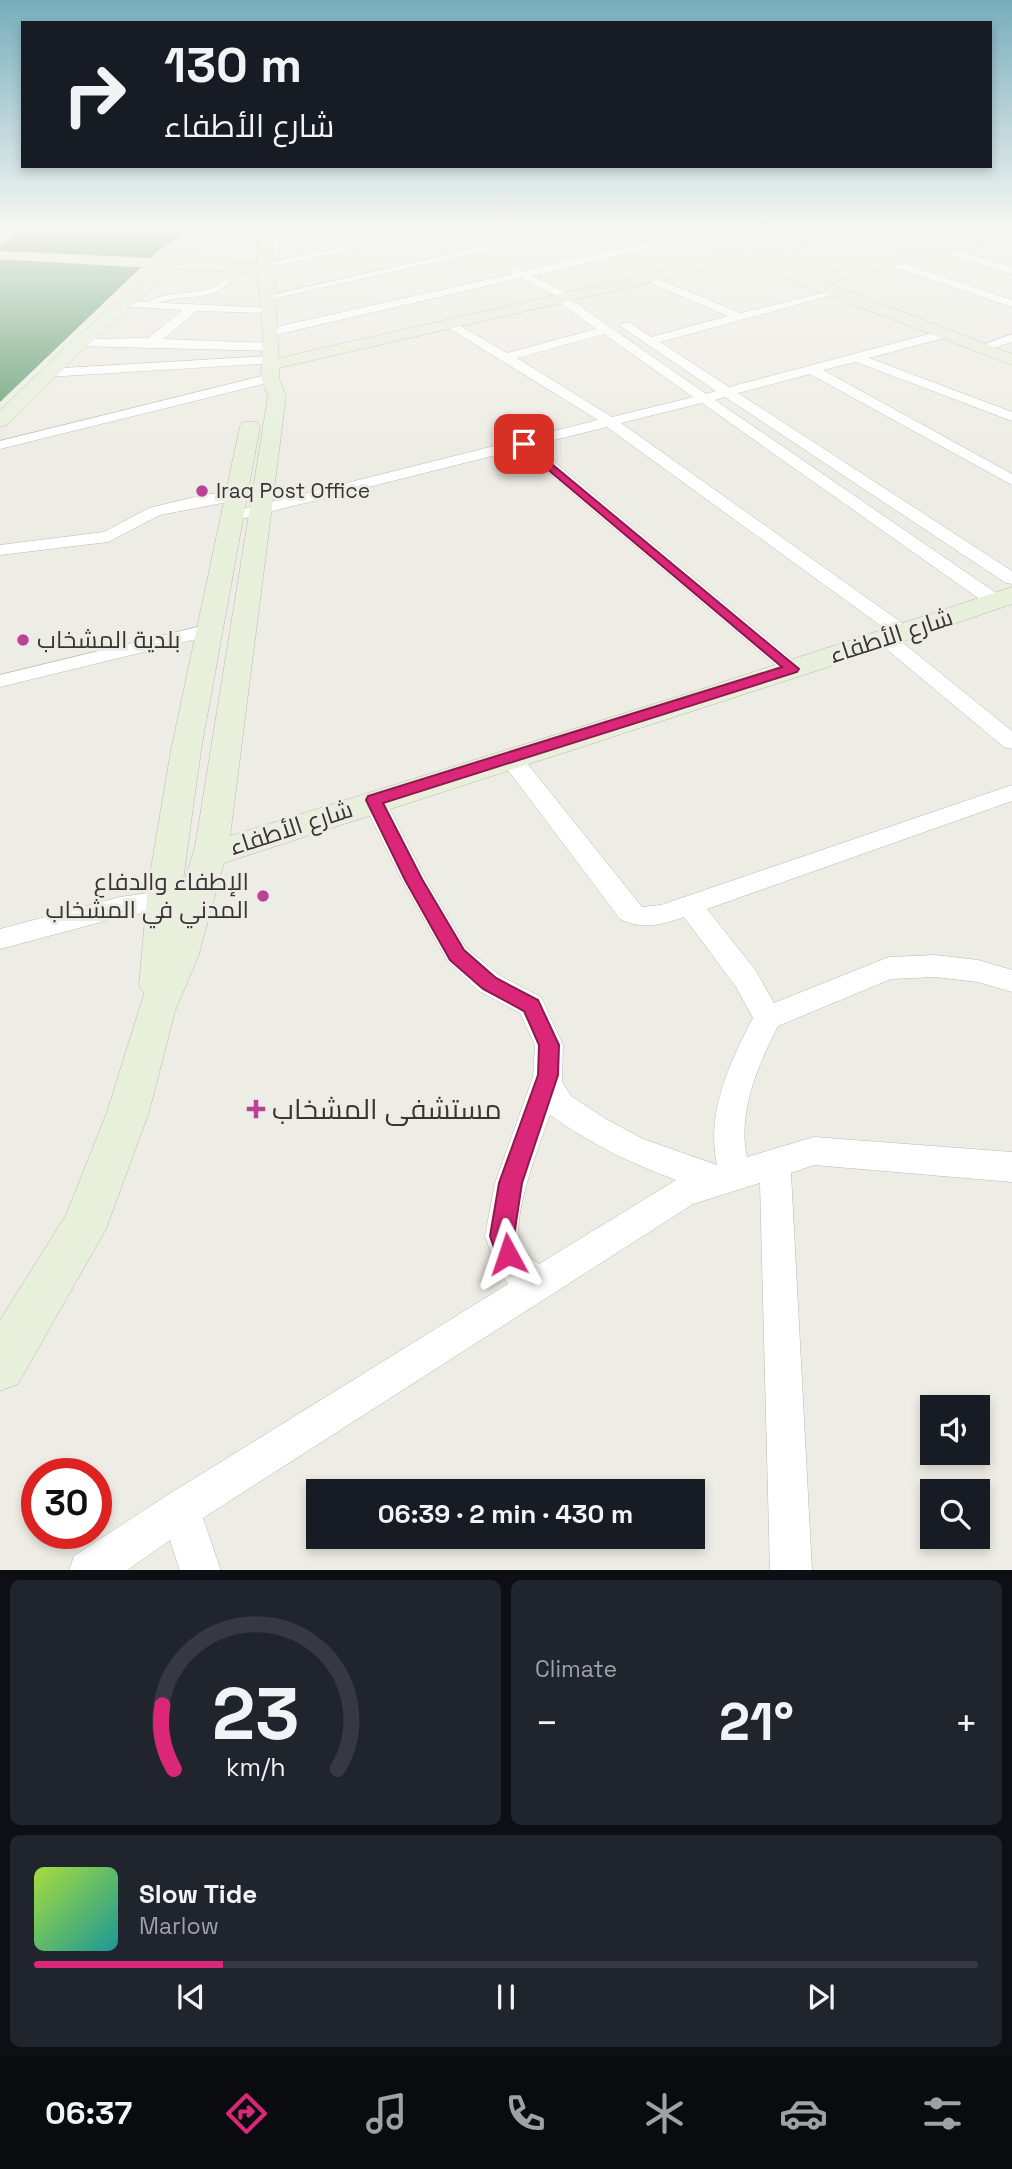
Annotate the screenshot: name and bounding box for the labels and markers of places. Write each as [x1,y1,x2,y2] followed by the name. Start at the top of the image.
[494,414,554,474] pin
[216,477,370,504] place label: Iraq Post Office
[194,483,210,499] marker: Iraq Post Office
[37,624,180,655] place label: بلدية المشخاب
[15,632,31,648] marker: بلدية المشخاب
[46,866,249,929] place label: الإطفاء والدفاع المدني في المشخاب
[255,888,271,904] marker: الإطفاء والدفاع المدني في المشخاب
[272,1091,502,1127] place label: مستشفى المشخاب
[246,1099,266,1119] marker: مستشفى المشخاب

